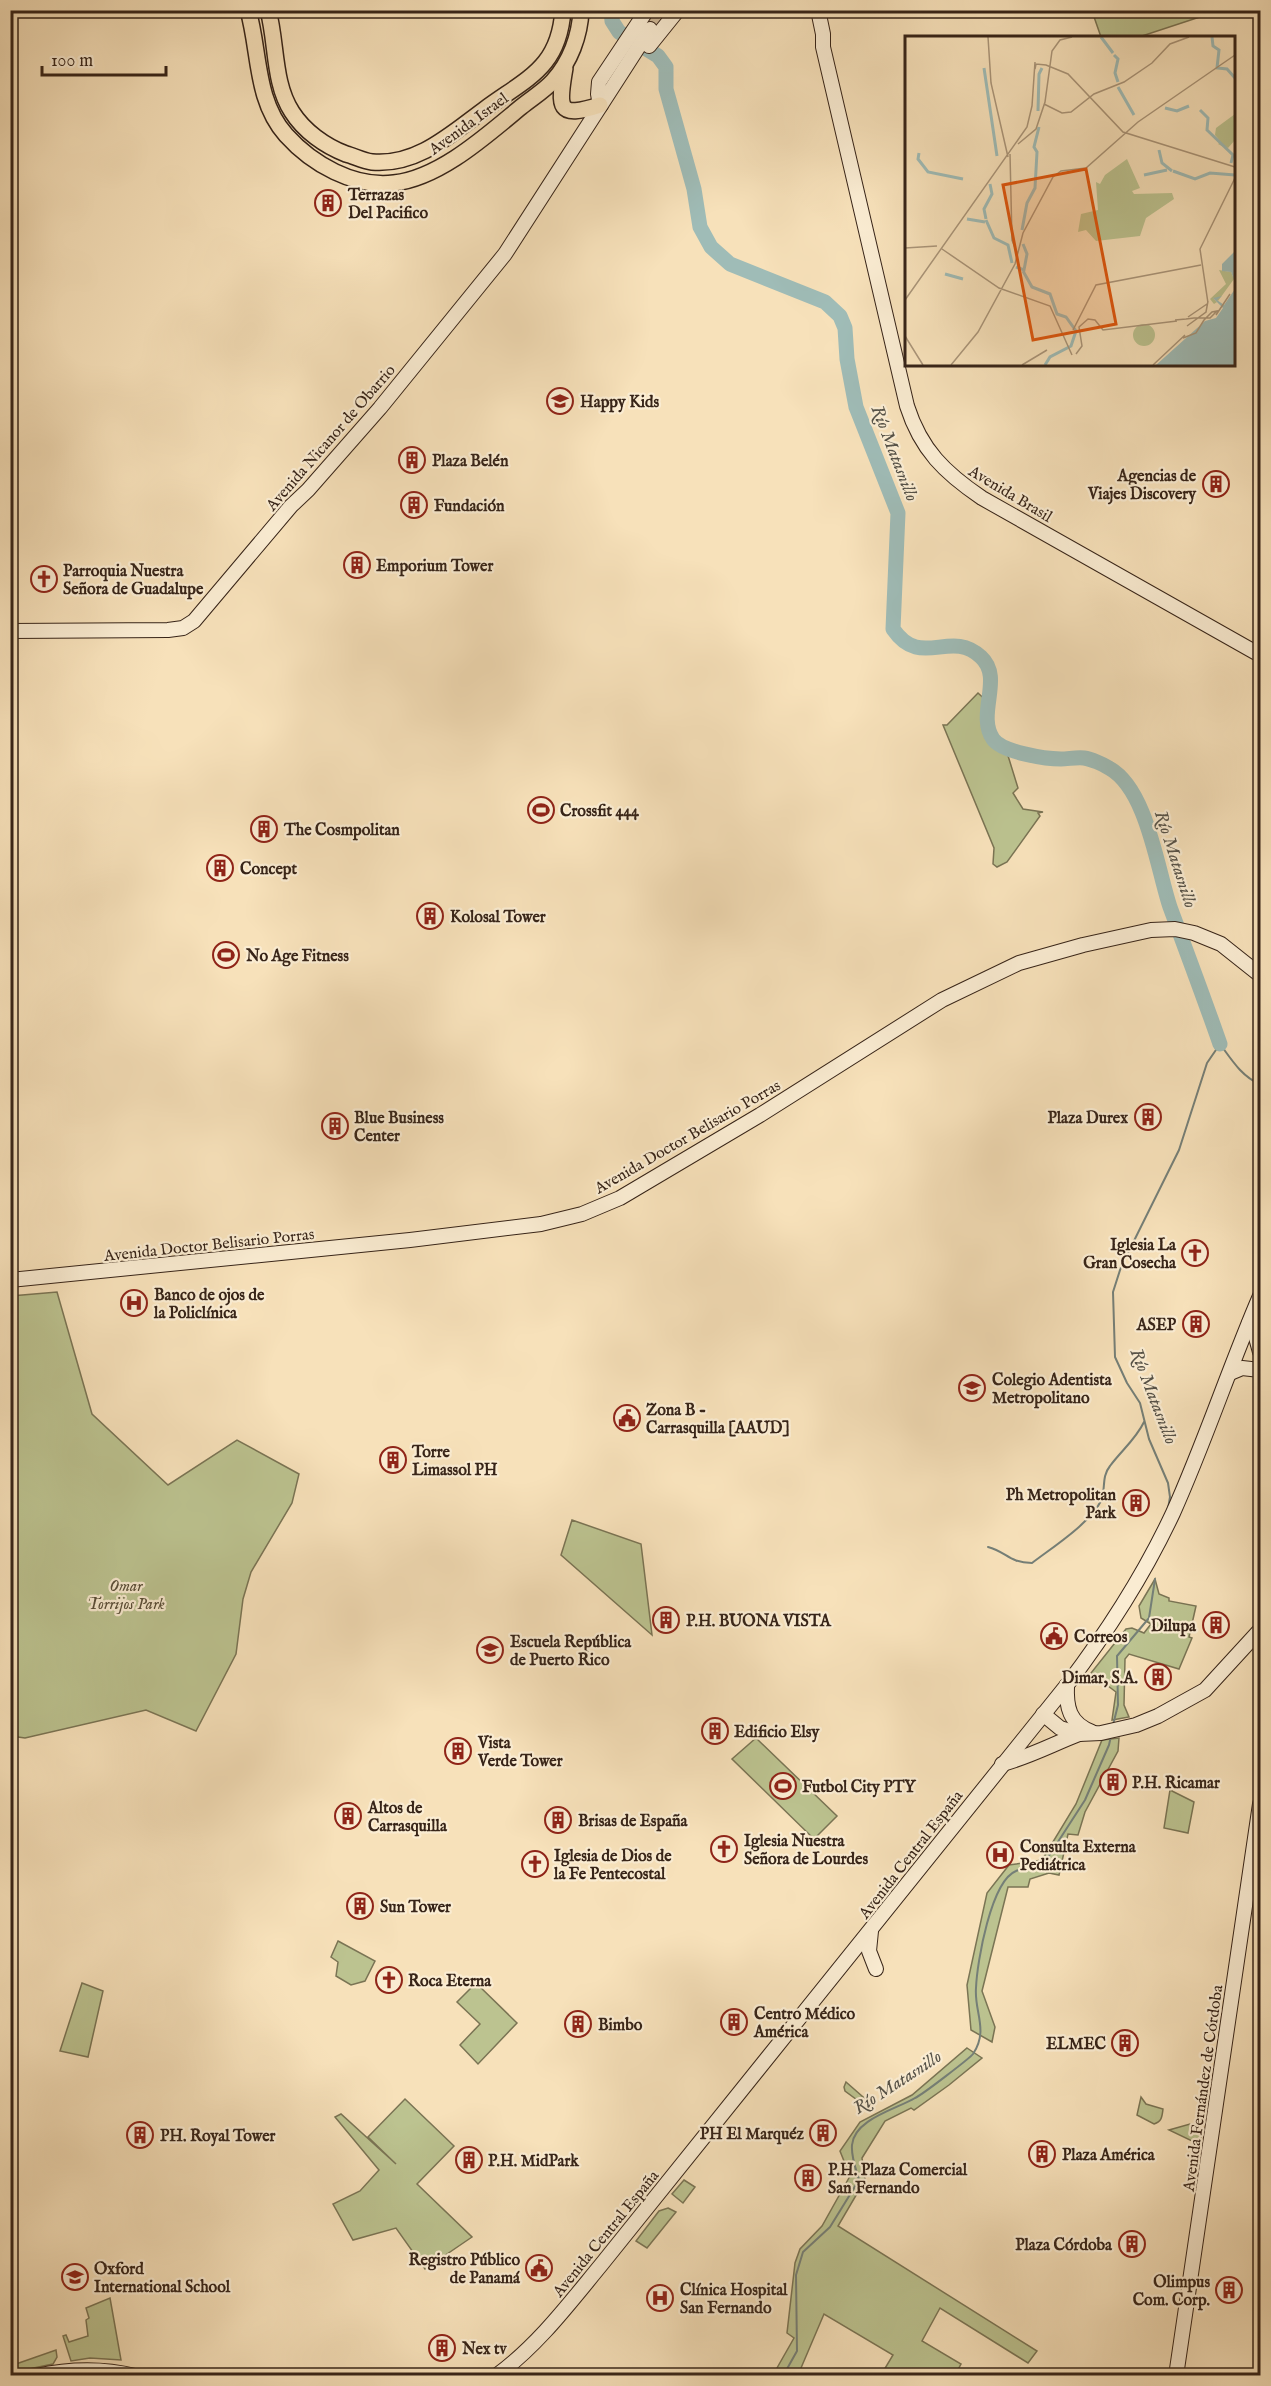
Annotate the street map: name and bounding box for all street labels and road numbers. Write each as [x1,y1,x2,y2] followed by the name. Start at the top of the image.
[425,89,513,161] street label: Avenida Israel
[262,361,401,516] street label: Avenida Nicanor de Obarrio
[964,461,1056,528] street label: Avenida Brasil
[591,1076,785,1200] street label: Avenida Doctor Belisario Porras
[102,1225,316,1267] street label: Avenida Doctor Belisario Porras
[855,1787,968,1924] street label: Avenida Central España
[1179,1984,1228,2194] street label: Avenida Fernández de Córdoba
[549,2167,664,2303] street label: Avenida Central España

